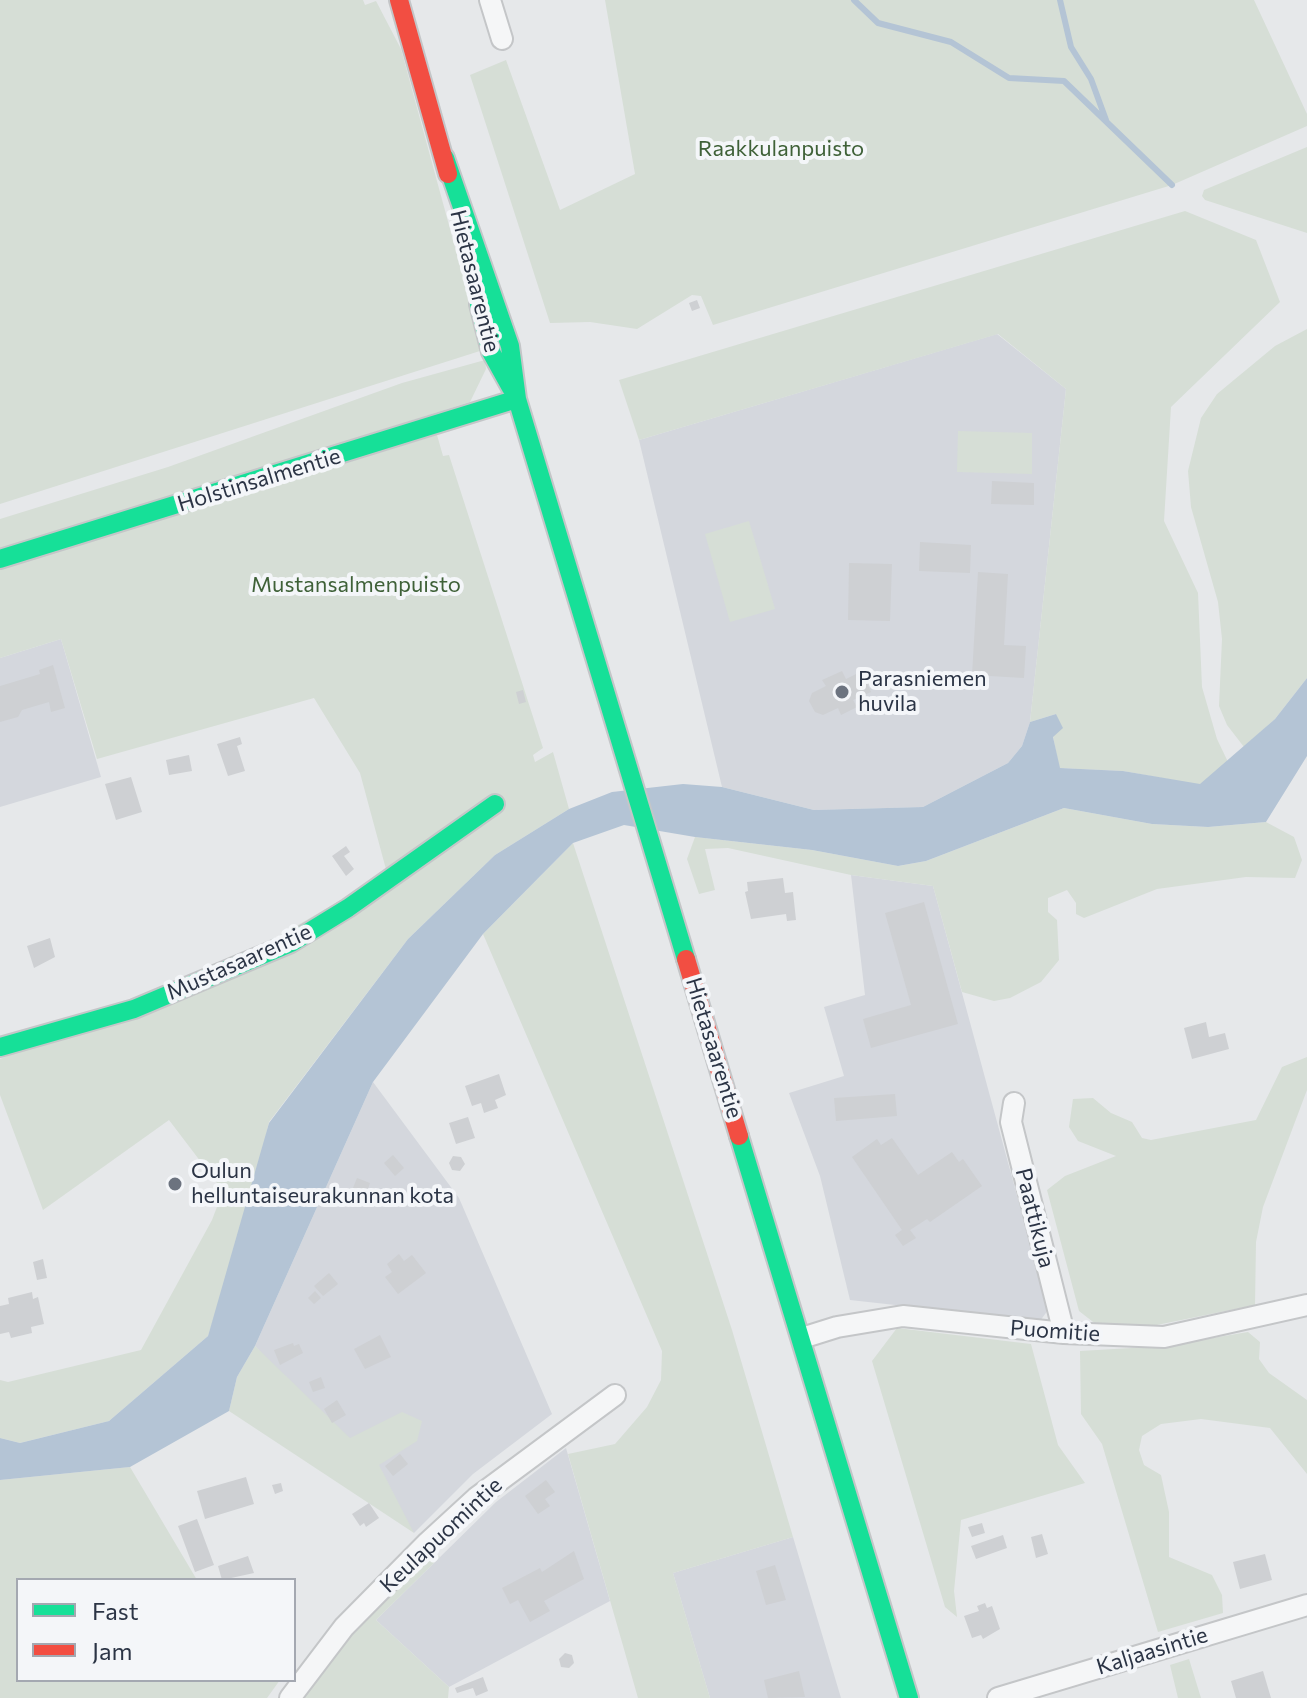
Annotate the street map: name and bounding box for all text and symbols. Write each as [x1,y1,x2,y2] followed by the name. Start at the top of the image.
[698,136,864,162] park label: Raakkulanpuisto
[445,207,505,355] street label: Hietasaarentie
[174,443,344,517] street label: Holstinsalmentie
[251,572,461,598] park label: Mustansalmenpuisto
[858,666,987,718] place label: Parasniemen huvila
[833,683,851,701] marker: Parasniemen huvila
[163,918,315,1006] street label: Mustasaarentie
[680,974,748,1122] street label: Hietasaarentie
[191,1158,454,1210] place label: Oulun helluntaiseurakunnan kota
[1010,1165,1060,1271] street label: Paattikuja
[166,1175,184,1193] marker: Oulun helluntaiseurakunnan kota
[1009,1315,1101,1347] street label: Puomitie
[375,1472,507,1598] street label: Keulapuomintie
[16,1578,296,1682] legend
[92,1596,139,1625] text: Fast
[1093,1622,1211,1680] street label: Kaljaasintie
[92,1636,132,1665] text: Jam

